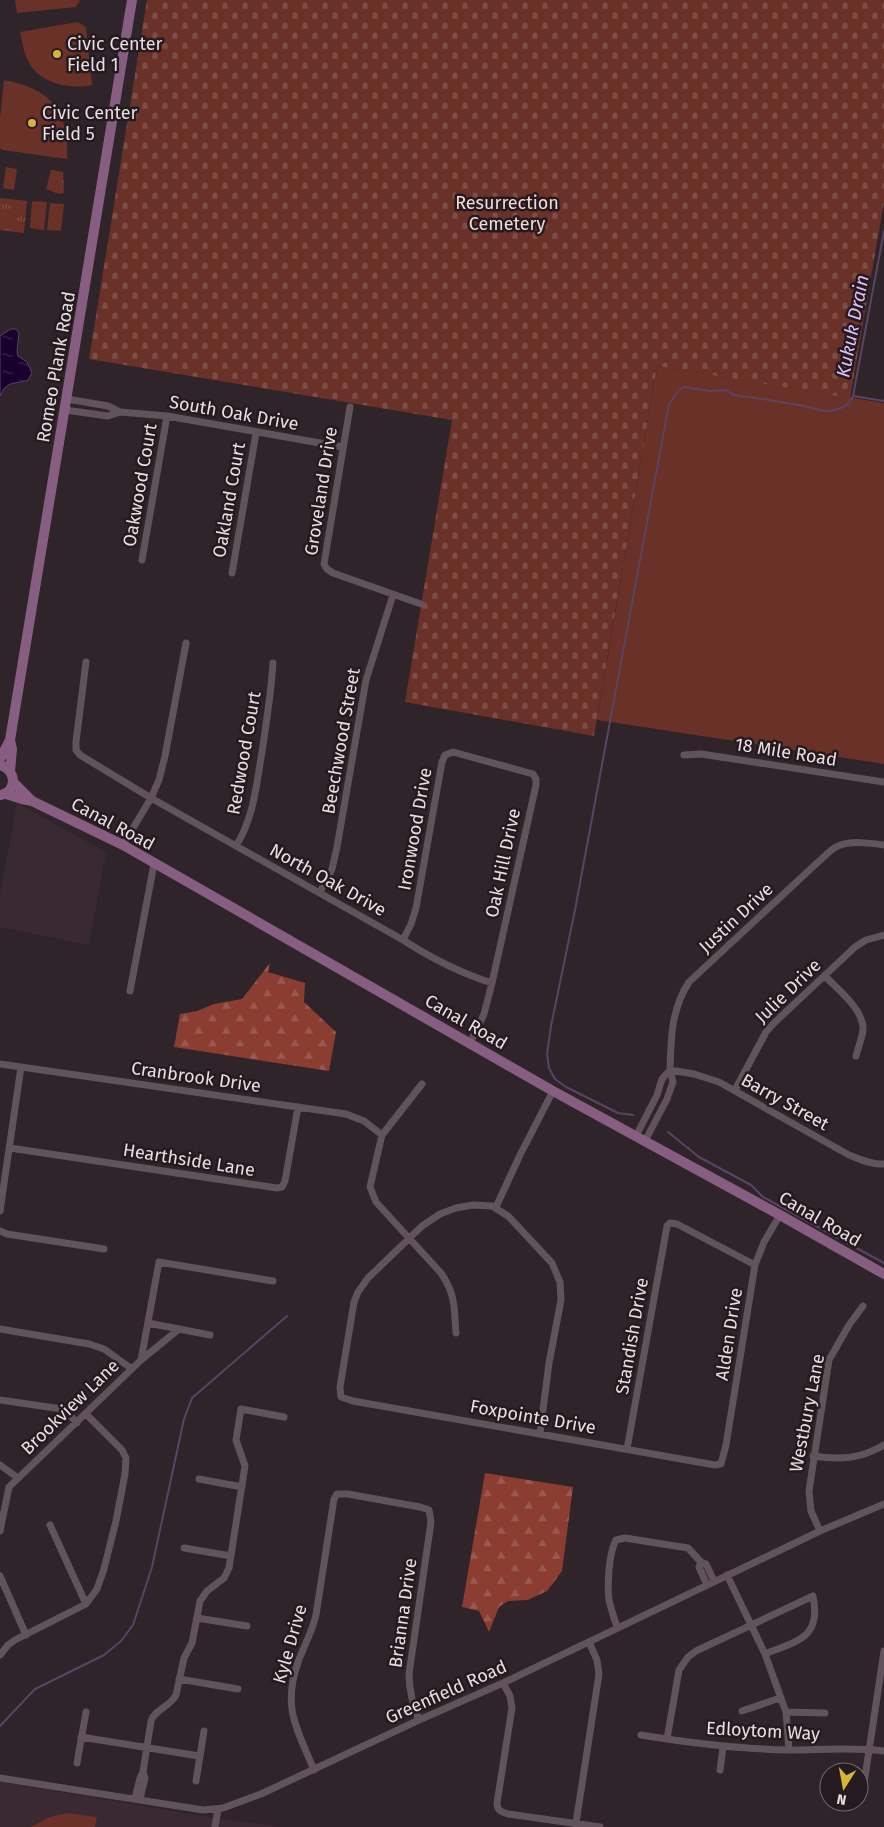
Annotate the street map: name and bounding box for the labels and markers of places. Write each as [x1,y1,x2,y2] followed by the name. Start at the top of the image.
[67,33,163,76] place label: Civic Center Field 1
[51,48,63,60] marker: Civic Center Field 1
[42,102,138,145] place label: Civic Center Field 5
[26,117,38,129] marker: Civic Center Field 5

